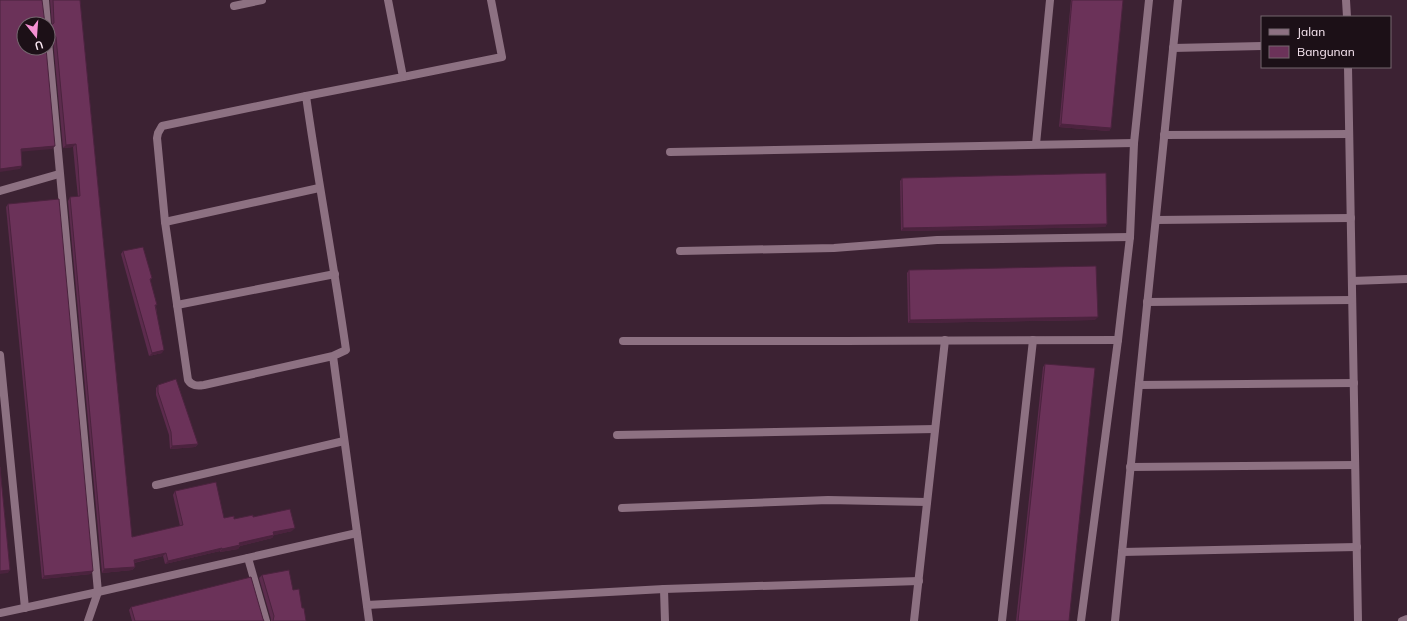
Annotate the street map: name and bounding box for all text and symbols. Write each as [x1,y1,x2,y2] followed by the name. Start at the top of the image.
[16,16,56,56] north arrow
[1261,16,1391,68] legend
[1297,24,1325,39] text: Jalan
[33,38,45,53] text: U
[1297,44,1355,59] text: Bangunan

